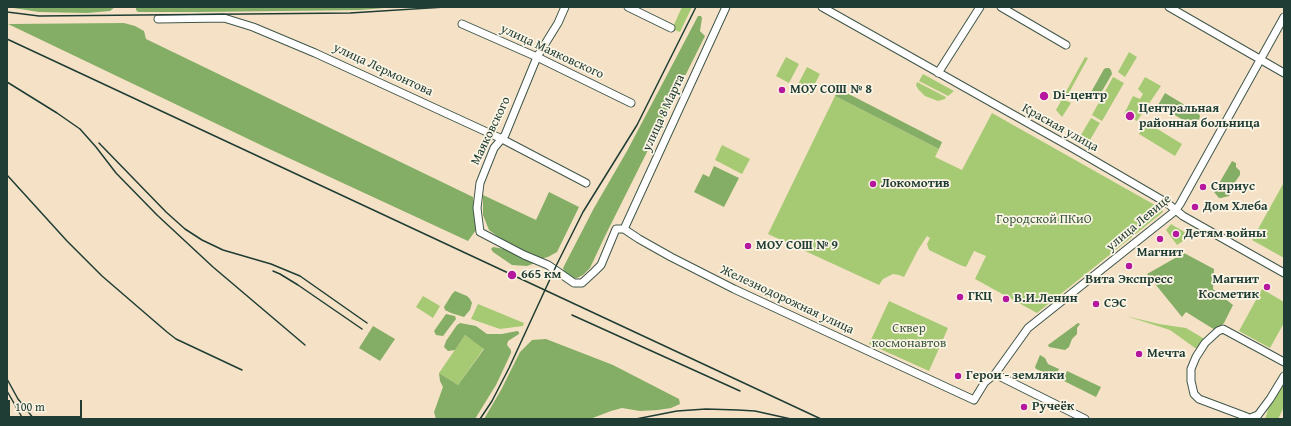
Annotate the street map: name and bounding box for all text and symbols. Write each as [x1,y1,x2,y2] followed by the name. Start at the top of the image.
[498,21,606,83] street label: улица Маяковского
[331,40,435,100] street label: улица Лермонтова
[639,72,689,154] street label: улица 8 Марта
[790,82,872,98] place label: МОУ СОШ № 8
[777,85,787,95] marker: МОУ СОШ № 8
[1053,88,1107,104] place label: Di-центр
[1038,90,1050,102] marker: Di-центр
[468,94,514,168] street label: Маяковского
[1019,101,1101,155] street label: Красная улица
[1139,101,1260,132] place label: Центральная районная больница
[1124,110,1136,122] marker: Центральная районная больница
[881,176,950,192] place label: Локомотив
[868,179,878,189] marker: Локомотив
[1211,179,1255,195] place label: Сириус
[1198,182,1208,192] marker: Сириус
[1103,191,1175,255] street label: улица Левице
[1203,199,1268,215] place label: Дом Хлеба
[1190,202,1200,212] marker: Дом Хлеба
[996,212,1092,228] park label: Городской ПКиО
[1184,226,1266,242] place label: Детям войны
[1171,229,1181,239] marker: Детям войны
[1155,234,1165,244] marker: Магнит
[756,238,838,254] place label: МОУ СОШ № 9
[743,241,753,251] marker: МОУ СОШ № 9
[1137,245,1183,261] place label: Магнит
[1124,261,1134,271] marker: Вита Экспресс
[718,262,856,338] street label: Железнодорожная улица
[521,267,561,283] place label: 665 км
[506,269,518,281] marker: 665 км
[1085,272,1173,288] place label: Вита Экспресс
[1199,272,1259,303] place label: Магнит Косметик
[1262,282,1272,292] marker: Магнит Косметик
[968,289,992,305] place label: ГКЦ
[1014,291,1078,307] place label: В.И.Ленин
[955,292,965,302] marker: ГКЦ
[1001,294,1011,304] marker: В.И.Ленин
[1104,296,1127,312] place label: СЭС
[1091,299,1101,309] marker: СЭС
[872,321,946,352] park label: Сквер космонавтов
[1147,346,1186,362] place label: Мечта
[1134,349,1144,359] marker: Мечта
[966,368,1065,384] place label: Герои - земляки
[953,371,963,381] marker: Герои - земляки
[10,392,84,418] scale bar
[15,398,45,415] text: 100 m
[1032,399,1074,415] place label: Ручеёк
[1019,402,1029,412] marker: Ручеёк

